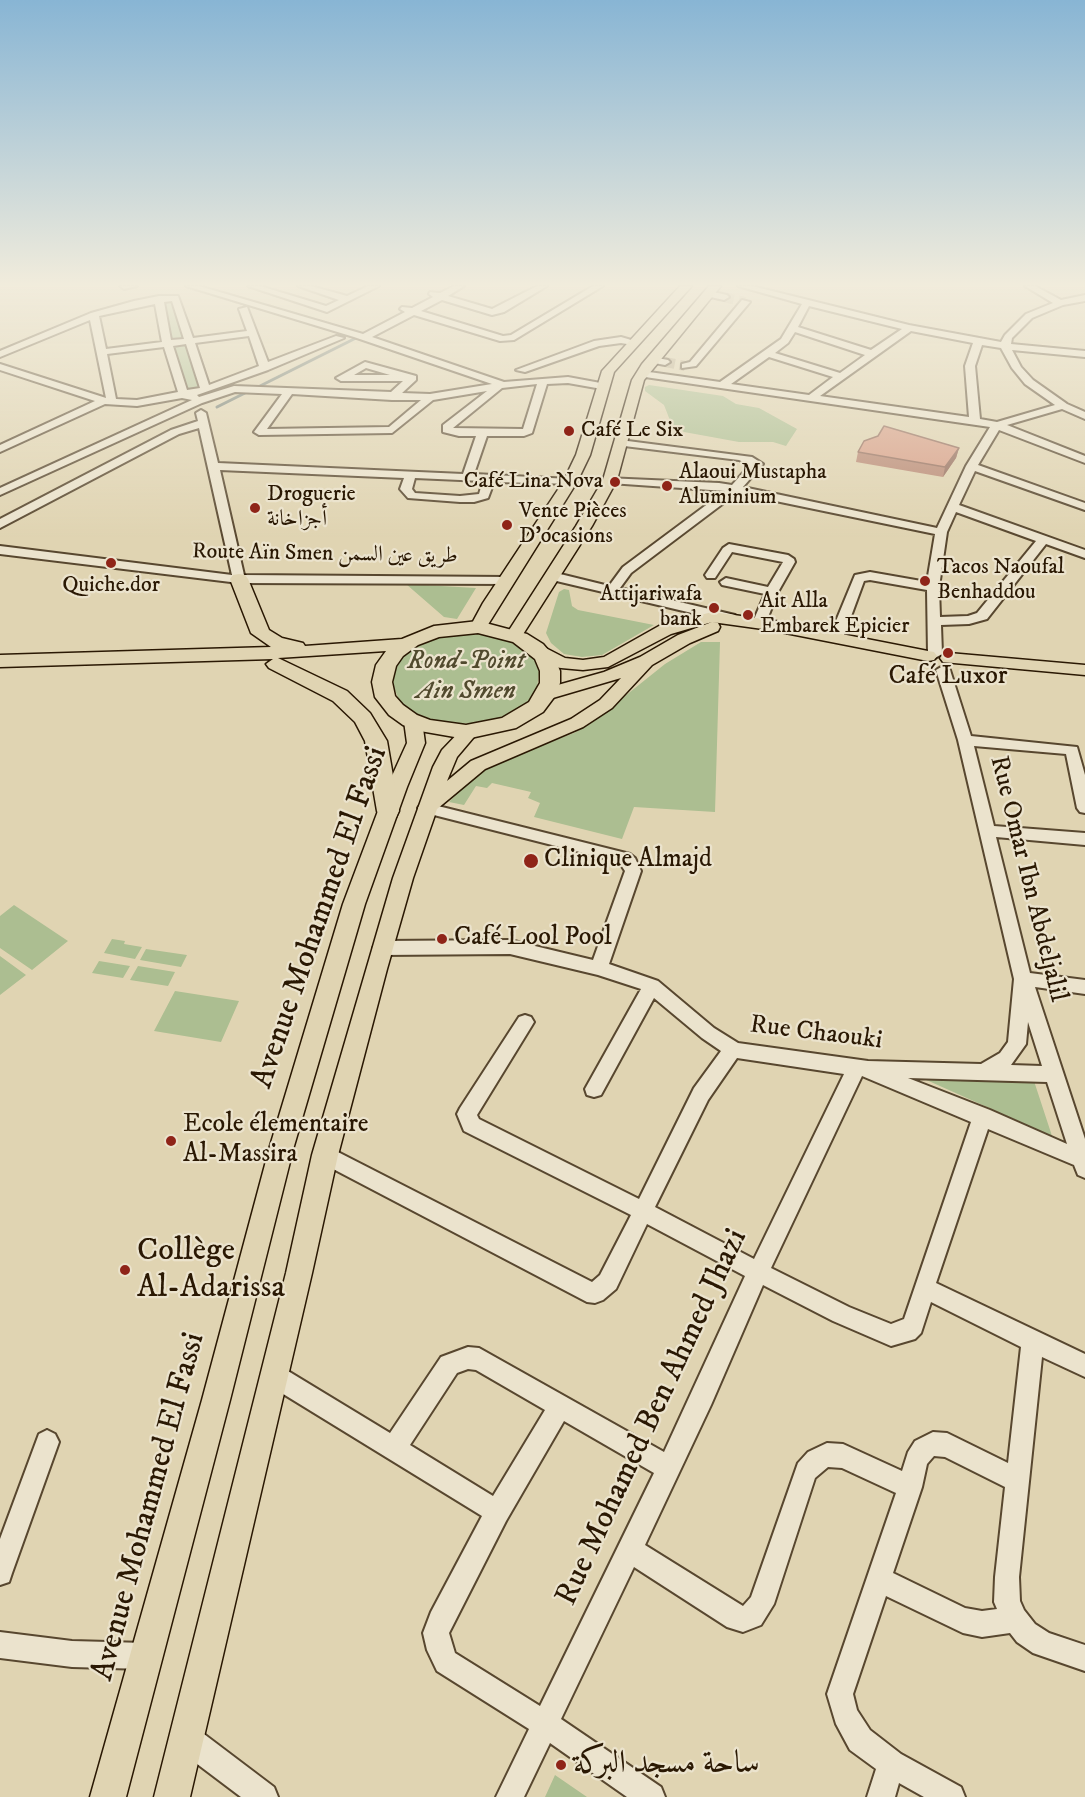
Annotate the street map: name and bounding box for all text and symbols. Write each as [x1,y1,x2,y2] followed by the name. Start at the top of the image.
[581,418,683,444] place label: Café Le Six
[562,424,576,438] marker: Café Le Six
[679,460,827,512] place label: Alaoui Mustapha Aluminium
[464,469,603,495] place label: Café Lina Nova
[608,475,622,489] marker: Café Lina Nova
[660,479,674,493] marker: Alaoui Mustapha Aluminium
[267,482,356,534] place label: Droguerie أجزاخانة
[519,499,627,550] place label: Vente Pièces D'ocasions
[248,501,262,515] marker: Droguerie أجزاخانة
[500,518,514,532] marker: Vente Pièces D'ocasions
[192,539,458,571] street label: Route Aïn Smen طريق عين السمن
[937,555,1064,606] place label: Tacos Naoufal Benhaddou
[104,556,118,570] marker: Quiche.dor
[62,573,160,599] place label: Quiche.dor
[918,574,932,588] marker: Tacos Naoufal Benhaddou
[600,582,702,634] place label: Attijariwafa bank
[760,589,909,640] place label: Ait Alla Embarek Epicier
[707,601,721,615] marker: Attijariwafa bank
[741,608,755,622] marker: Ait Alla Embarek Epicier
[941,646,955,660] marker: Café Luxor
[407,647,525,708] park label: Rond-Point Ain Smen
[888,662,1008,694] place label: Café Luxor
[244,742,398,1094] street label: Avenue Mohammed El Fassi
[981,753,1073,1005] street label: Rue Omar Ibn Abdeljalil
[544,845,712,877] place label: Clinique Almajd
[522,852,540,870] marker: Clinique Almajd
[454,923,612,955] place label: Café Lool Pool
[435,932,449,946] marker: Café Lool Pool
[748,1010,884,1058] street label: Rue Chaouki
[183,1110,369,1172] place label: Ecole élementaire Al-Massira
[164,1134,178,1148] marker: Ecole élementaire Al-Massira
[549,1224,757,1612] street label: Rue Mohamed Ben Ahmed Jhazi
[137,1233,285,1308] place label: Collège Al-Adarissa
[118,1263,132,1277] marker: Collège Al-Adarissa
[85,1329,215,1685] street label: Avenue Mohammed El Fassi
[573,1746,760,1784] place label: ساحة مسجد البركة
[554,1758,568,1772] marker: ساحة مسجد البركة

